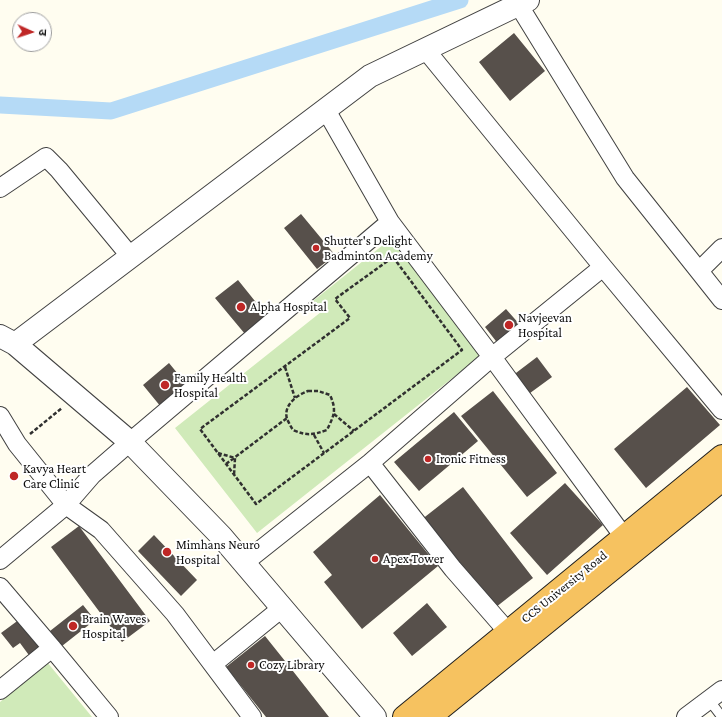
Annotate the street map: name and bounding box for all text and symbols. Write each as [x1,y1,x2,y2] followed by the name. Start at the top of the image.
[12,12,52,52] north arrow
[37,29,49,36] text: उ
[324,233,433,264] place label: Shutter's Delight Badminton Academy
[311,243,321,253] marker: Shutter's Delight Badminton Academy
[250,299,327,315] place label: Alpha Hospital
[235,301,247,313] marker: Alpha Hospital
[518,310,572,341] place label: Navjeevan Hospital
[503,319,515,331] marker: Navjeevan Hospital
[174,370,247,401] place label: Family Health Hospital
[159,379,171,391] marker: Family Health Hospital
[436,451,506,467] place label: Ironic Fitness
[423,454,433,464] marker: Ironic Fitness
[23,461,86,492] place label: Kavya Heart Care Clinic
[8,470,20,482] marker: Kavya Heart Care Clinic
[176,537,260,568] place label: Mimhans Neuro Hospital
[161,546,173,558] marker: Mimhans Neuro Hospital
[518,548,610,626] street label: CCS University Road
[383,551,444,567] place label: Apex Tower
[370,554,380,564] marker: Apex Tower
[82,611,146,642] place label: Brain Waves Hospital
[67,620,79,632] marker: Brain Waves Hospital
[259,657,325,673] place label: Cozy Library
[246,660,256,670] marker: Cozy Library

